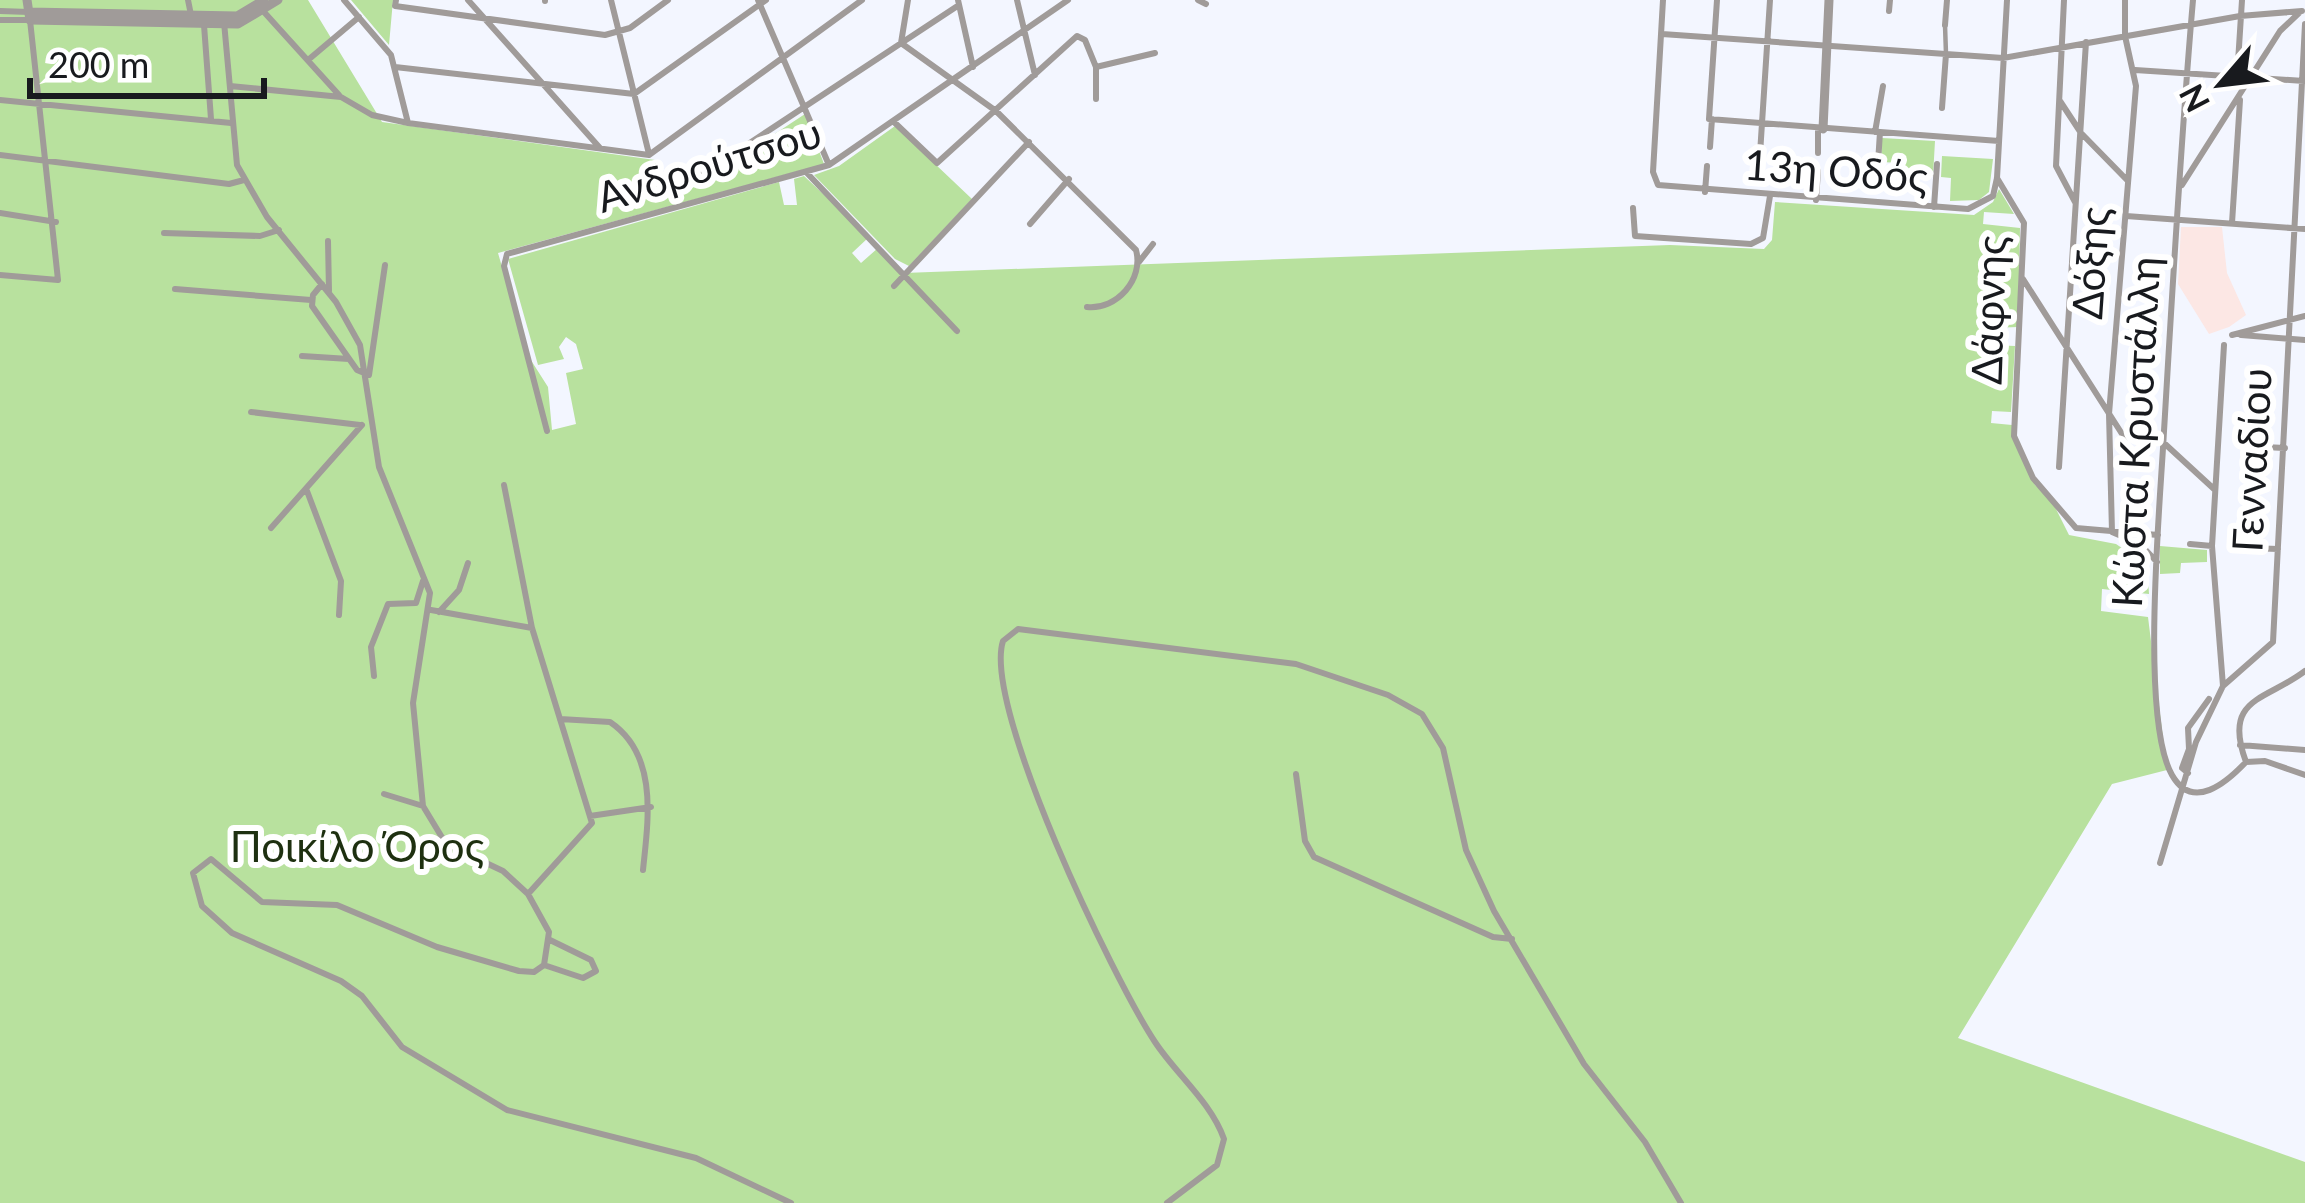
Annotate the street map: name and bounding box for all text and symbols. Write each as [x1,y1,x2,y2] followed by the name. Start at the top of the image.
[30,24,264,98] scale bar
[2161,24,2281,144] north arrow
[48,42,149,86] text: 200 m
[2170,78,2217,119] text: N
[590,106,827,222] street label: Ανδρούτσου
[1743,139,1929,201] street label: 13η Οδός
[2061,205,2119,321] street label: Δόξης
[1960,235,2016,385] street label: Δάφνης
[2101,255,2169,609] street label: Κώστα Κρυστάλλη
[2221,367,2281,553] street label: Γενναδίου
[230,821,484,871] park label: Ποικίλο Όρος

